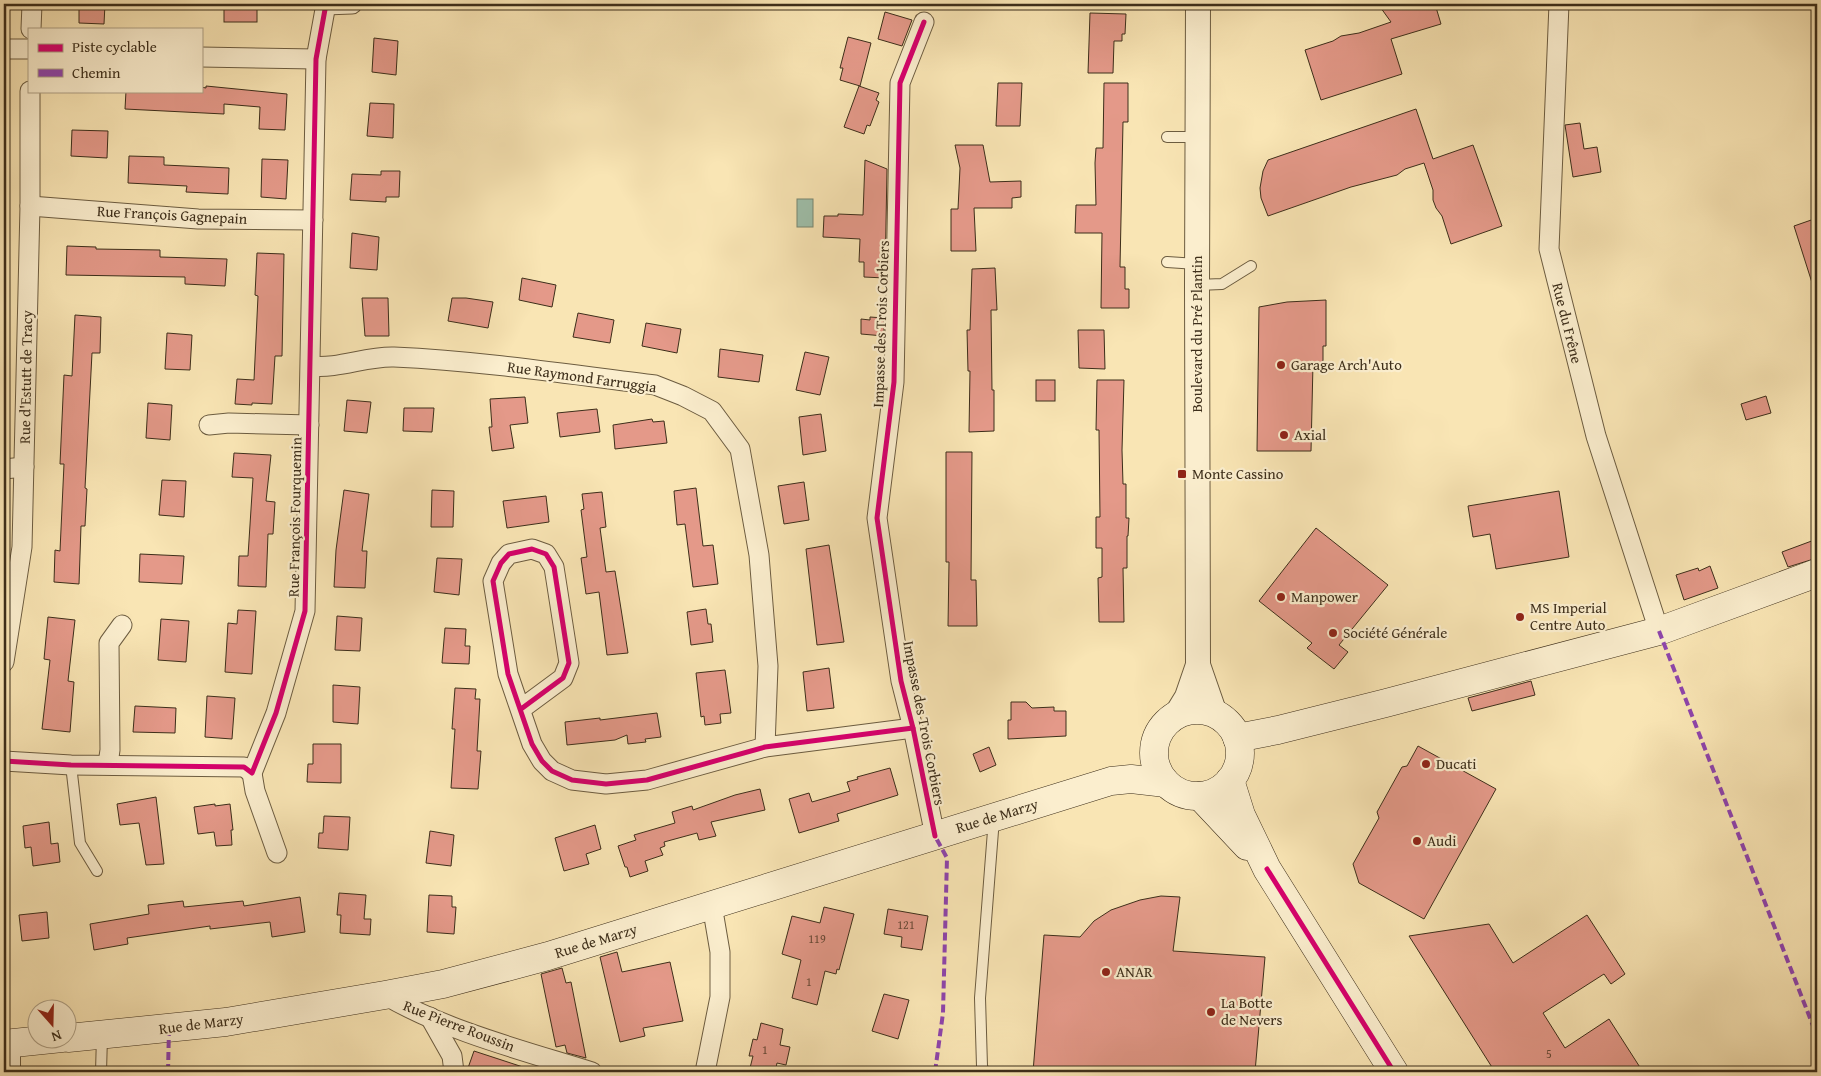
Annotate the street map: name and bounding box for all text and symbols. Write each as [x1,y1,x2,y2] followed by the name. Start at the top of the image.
[28,28,202,92] legend
[72,36,157,57] text: Piste cyclable
[72,62,121,83] text: Chemin
[96,200,248,229] street label: Rue François Gagnepain
[867,240,894,408] street label: Impasse des Trois Corbiers
[1186,255,1207,412] street label: Boulevard du Pré Plantin
[1547,280,1588,365] street label: Rue du Frêne
[14,309,37,444] street label: Rue d'Estutt de Tracy
[1291,354,1402,375] place label: Garage Arch'Auto
[506,356,658,397] street label: Rue Raymond Farruggia
[1275,359,1287,371] marker: Garage Arch'Auto
[1294,424,1326,445] place label: Axial
[1278,429,1290,441] marker: Axial
[283,436,306,597] street label: Rue François Fourquemin
[1192,463,1284,484] place label: Monte Cassino
[1176,468,1188,480] marker: Monte Cassino
[1291,586,1358,607] place label: Manpower
[1275,591,1287,603] marker: Manpower
[1530,597,1607,635] place label: MS Imperial Centre Auto
[1514,611,1526,623] marker: MS Imperial Centre Auto
[1343,622,1447,643] place label: Société Générale
[1327,627,1339,639] marker: Société Générale
[898,639,951,807] street label: Impasse des Trois Corbiers
[1436,753,1476,774] place label: Ducati
[1420,758,1432,770] marker: Ducati
[953,793,1041,838] street label: Rue de Marzy
[1427,830,1456,851] place label: Audi
[1411,835,1423,847] marker: Audi
[897,916,915,933] house number: 121
[552,918,640,963] street label: Rue de Marzy
[808,930,826,947] house number: 119
[1116,961,1153,982] place label: ANAR
[1100,966,1112,978] marker: ANAR
[806,973,812,990] house number: 1
[1221,992,1283,1030] place label: La Botte de Nevers
[400,995,518,1057] street label: Rue Pierre Roussin
[28,998,78,1048] north arrow
[1205,1006,1217,1018] marker: La Botte de Nevers
[157,1008,245,1039] street label: Rue de Marzy
[48,1025,64,1047] text: N
[762,1041,768,1058] house number: 1
[1546,1045,1552,1062] house number: 5

